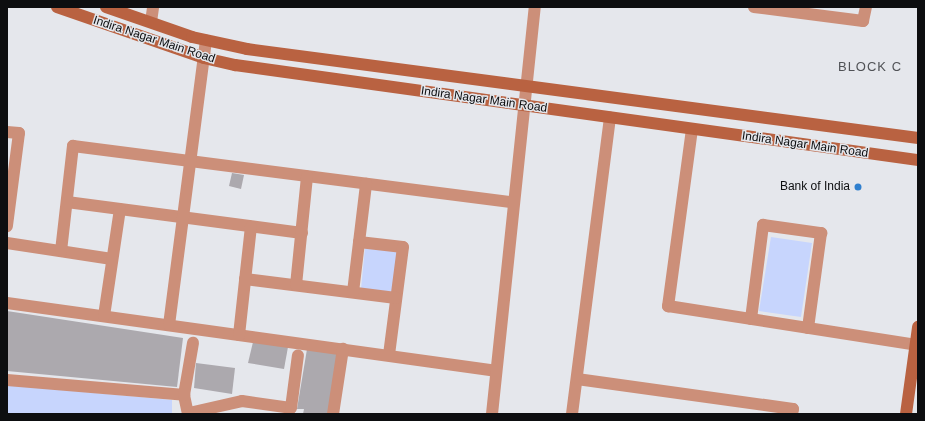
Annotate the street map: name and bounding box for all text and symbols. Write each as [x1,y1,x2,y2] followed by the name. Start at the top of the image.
[91,13,217,67] street label: Indira Nagar Main Road
[838,59,902,75] district label: BLOCK C
[420,84,548,116] street label: Indira Nagar Main Road
[741,129,869,161] street label: Indira Nagar Main Road
[780,180,850,194] place label: Bank of India
[853,182,863,192] marker: Bank of India

